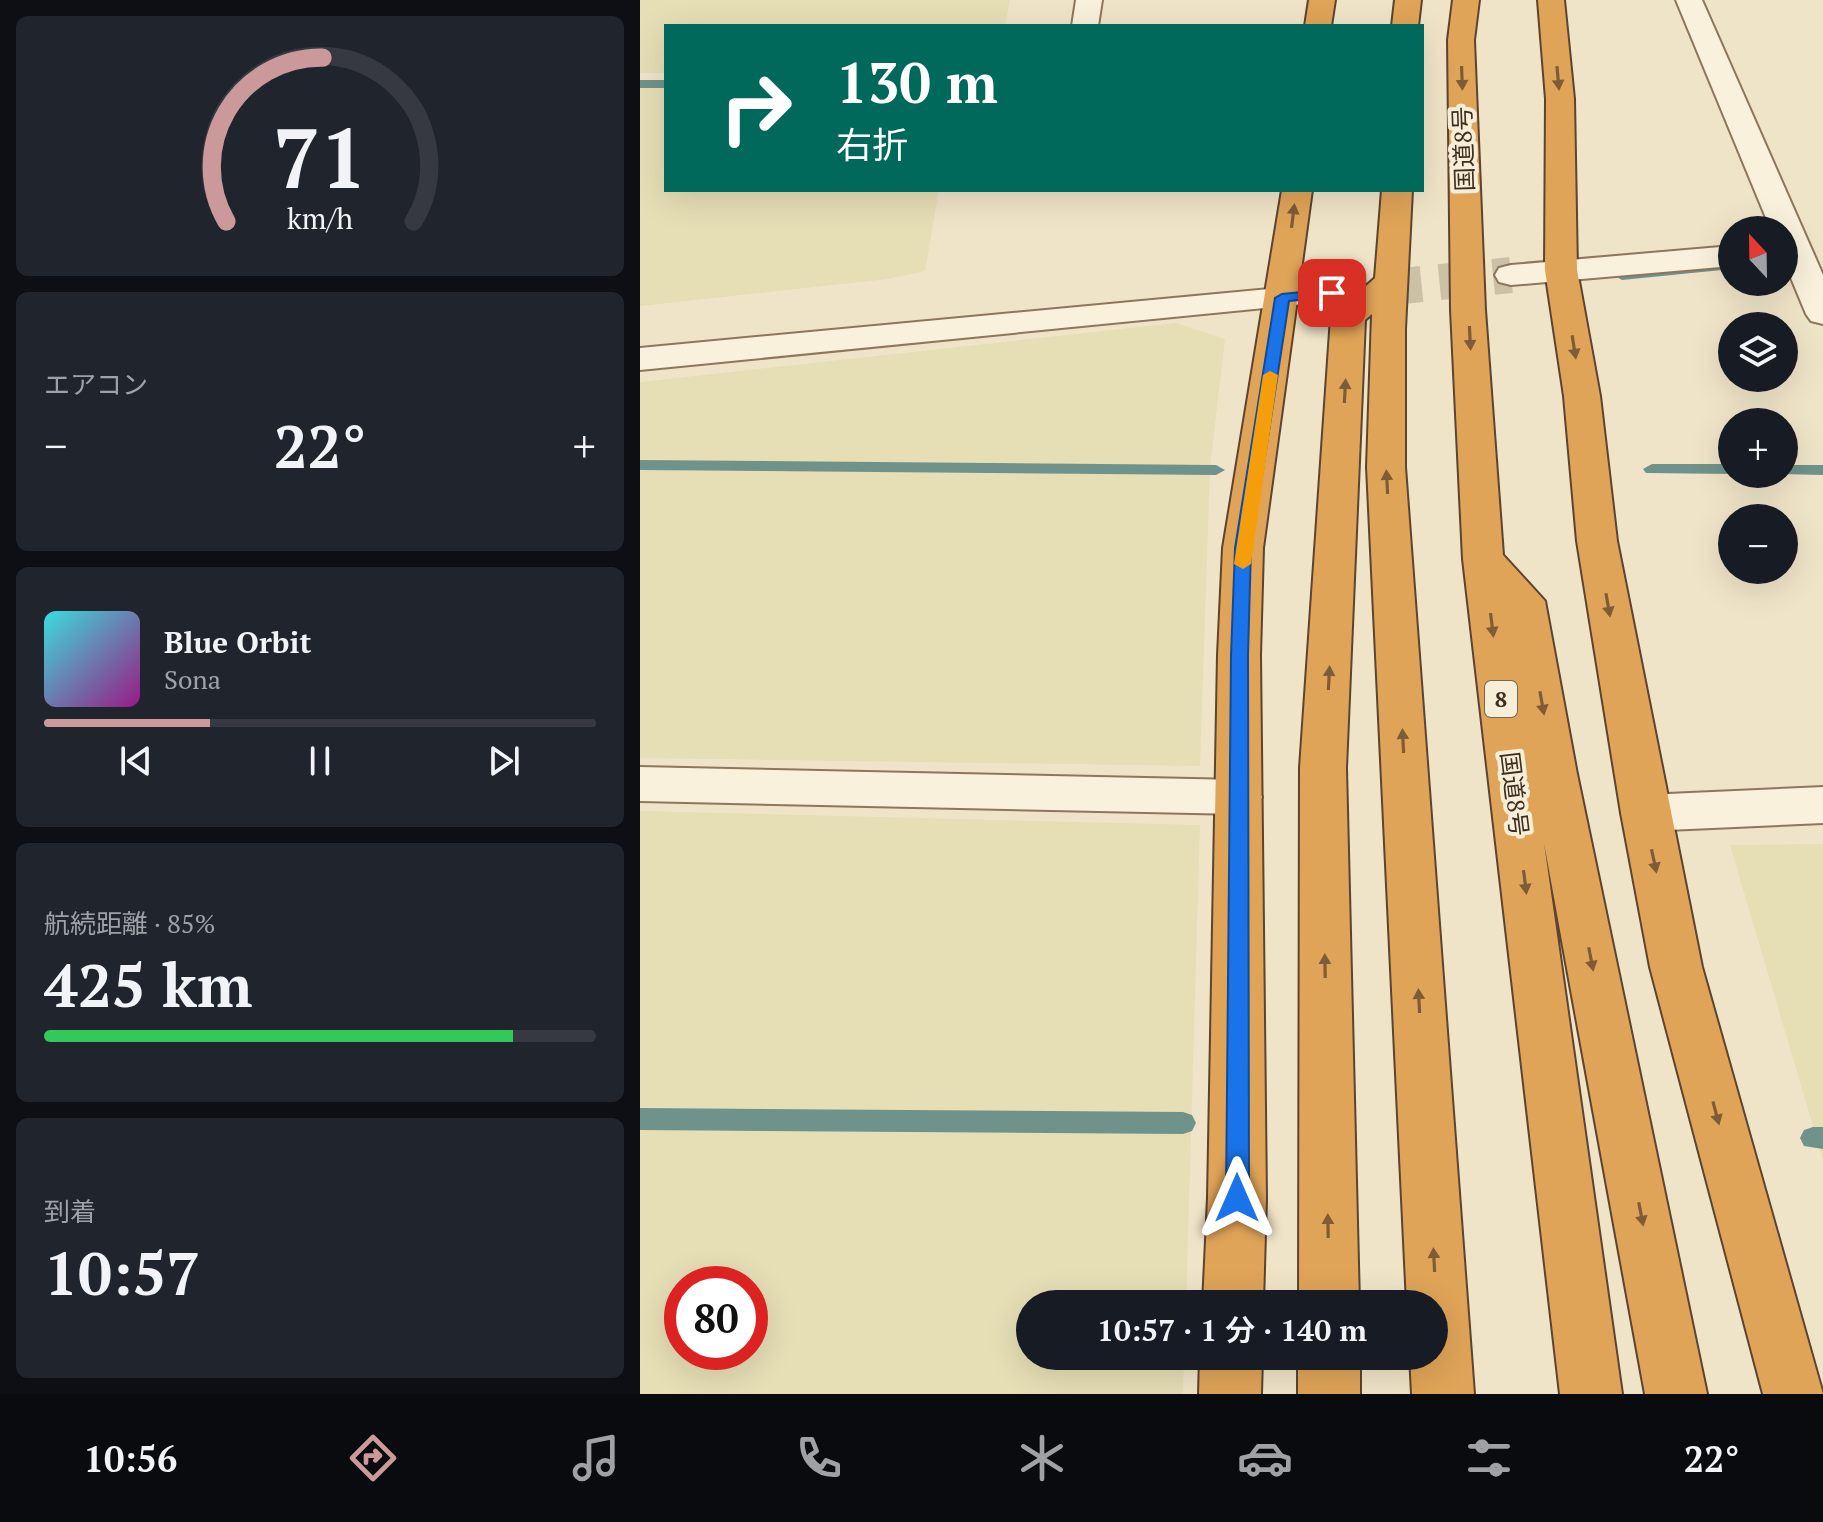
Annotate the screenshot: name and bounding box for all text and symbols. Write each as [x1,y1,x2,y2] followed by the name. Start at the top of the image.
[836,45,998,119] text: 130 m
[704,56,808,160] icon: right
[1456,66,1469,91] one-way arrow
[1552,66,1565,91] one-way arrow
[273,101,367,211] text: 71
[1446,106,1480,192] street label: 国道8号
[836,121,908,168] text: 右折
[287,199,353,237] text: km/h
[1287,203,1300,228] one-way arrow
[1718,216,1798,296] north arrow
[1718,216,1798,584] map controls
[1298,259,1366,327] pin
[1310,271,1354,315] icon: arrive
[1718,312,1798,392] button: layers
[1464,326,1477,351] one-way arrow
[1568,335,1581,360] one-way arrow
[44,367,148,401] text: エアコン
[1338,378,1351,403] one-way arrow
[274,406,366,485] text: 22°
[1718,408,1798,488] button: +
[44,416,67,475] text: −
[573,416,596,475] text: +
[1380,469,1393,494] one-way arrow
[1718,504,1798,584] button: −
[1603,592,1615,617] one-way arrow
[1486,612,1499,637] one-way arrow
[164,622,311,662] text: Blue Orbit
[164,662,221,696] text: Sona
[1323,665,1336,690] one-way arrow
[1485,681,1517,717] road number: 8
[1536,691,1548,716] one-way arrow
[1396,728,1409,753] one-way arrow
[114,739,158,783] icon: previous
[298,739,342,783] icon: pause
[482,739,526,783] icon: next
[1494,750,1536,838] street label: 国道8号
[1649,848,1661,873] one-way arrow
[1519,870,1532,895] one-way arrow
[44,906,216,940] text: 航続距離 · 85%
[44,945,252,1024] text: 425 km
[1585,946,1597,971] one-way arrow
[1319,953,1331,978] one-way arrow
[1412,988,1425,1013] one-way arrow
[1711,1100,1723,1125] one-way arrow
[1195,1156,1279,1240] position arrow
[44,1194,96,1228] text: 到着
[1635,1201,1648,1226] one-way arrow
[1322,1213,1334,1238] one-way arrow
[44,1233,200,1312] text: 10:57
[1428,1247,1441,1272] one-way arrow
[664,1266,768,1370] speed limit sign: 80
[1097,1310,1367,1350] text: 10:57 · 1 分 · 140 m
[345,1430,401,1486] icon: directions
[568,1430,624,1486] icon: music
[791,1430,847,1486] icon: phone
[1014,1430,1070,1486] icon: climate
[1237,1430,1293,1486] icon: car
[1461,1430,1517,1486] icon: filters
[84,1435,177,1482] text: 10:56
[1684,1435,1739,1482] text: 22°

